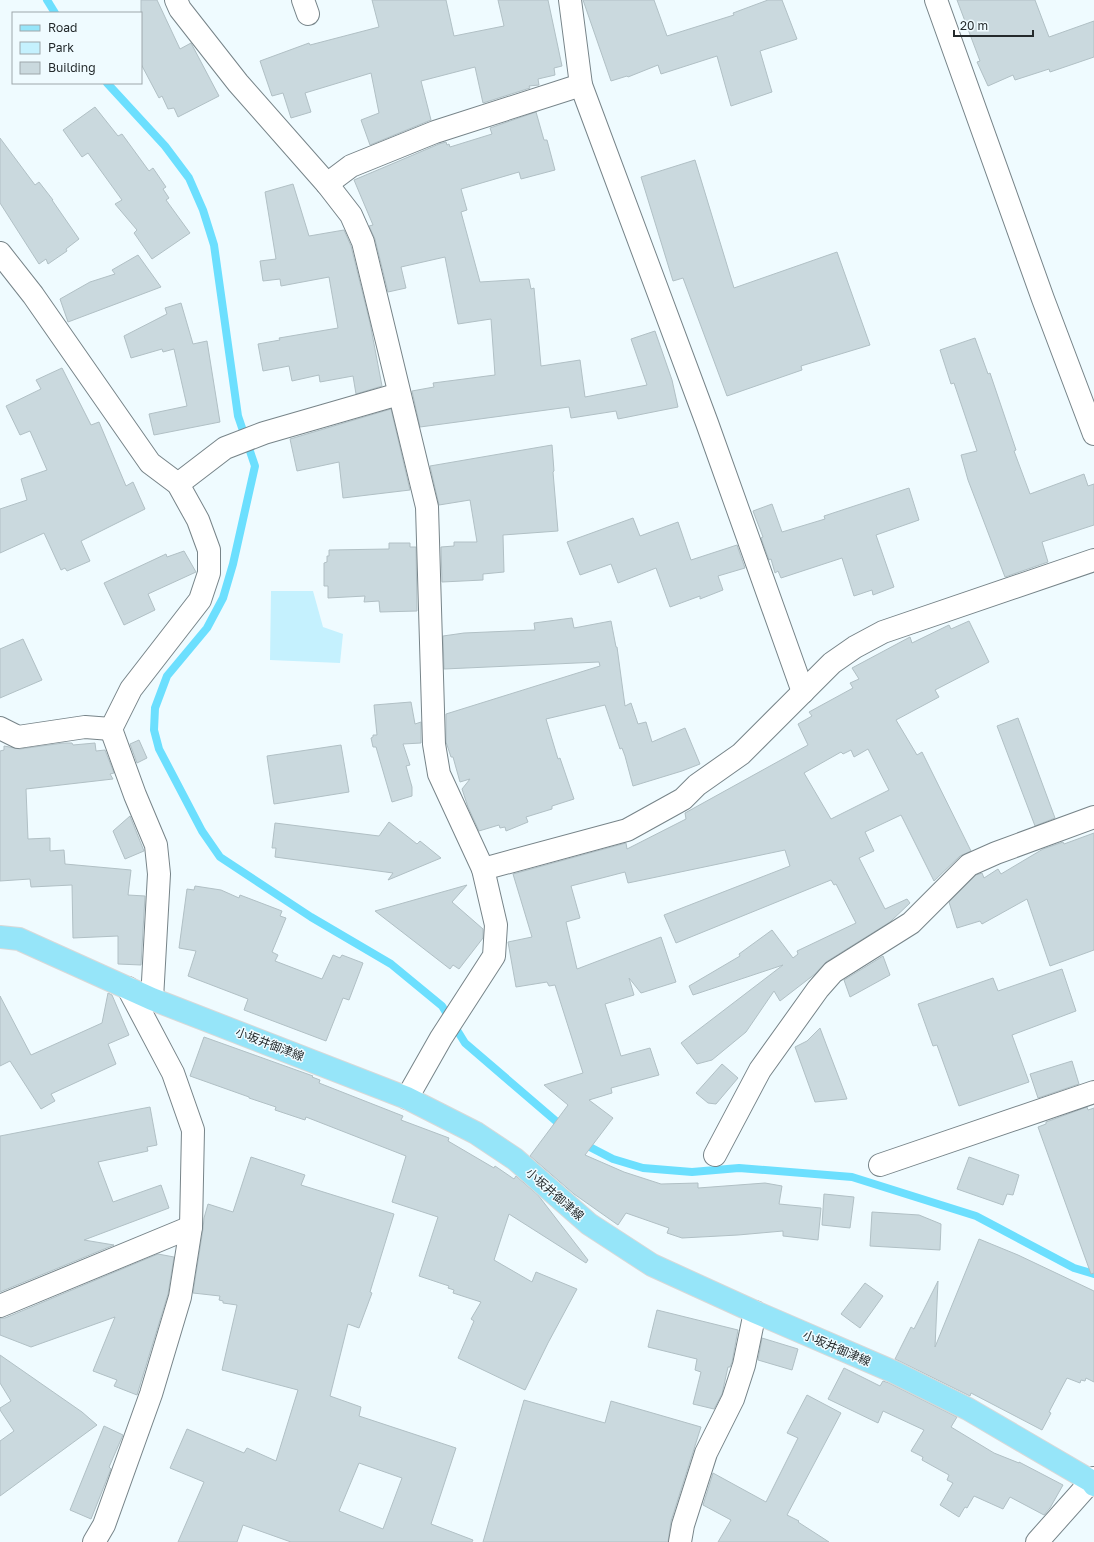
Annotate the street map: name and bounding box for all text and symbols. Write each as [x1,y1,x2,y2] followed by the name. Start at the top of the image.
[12,12,142,84] legend
[954,12,1033,38] scale bar
[960,18,988,33] text: 20 m
[48,20,77,35] text: Road
[48,40,74,55] text: Park
[48,60,96,75] text: Building
[234,1024,306,1064] street label: 小坂井御津線
[523,1165,587,1223] street label: 小坂井御津線
[801,1327,873,1369] street label: 小坂井御津線

